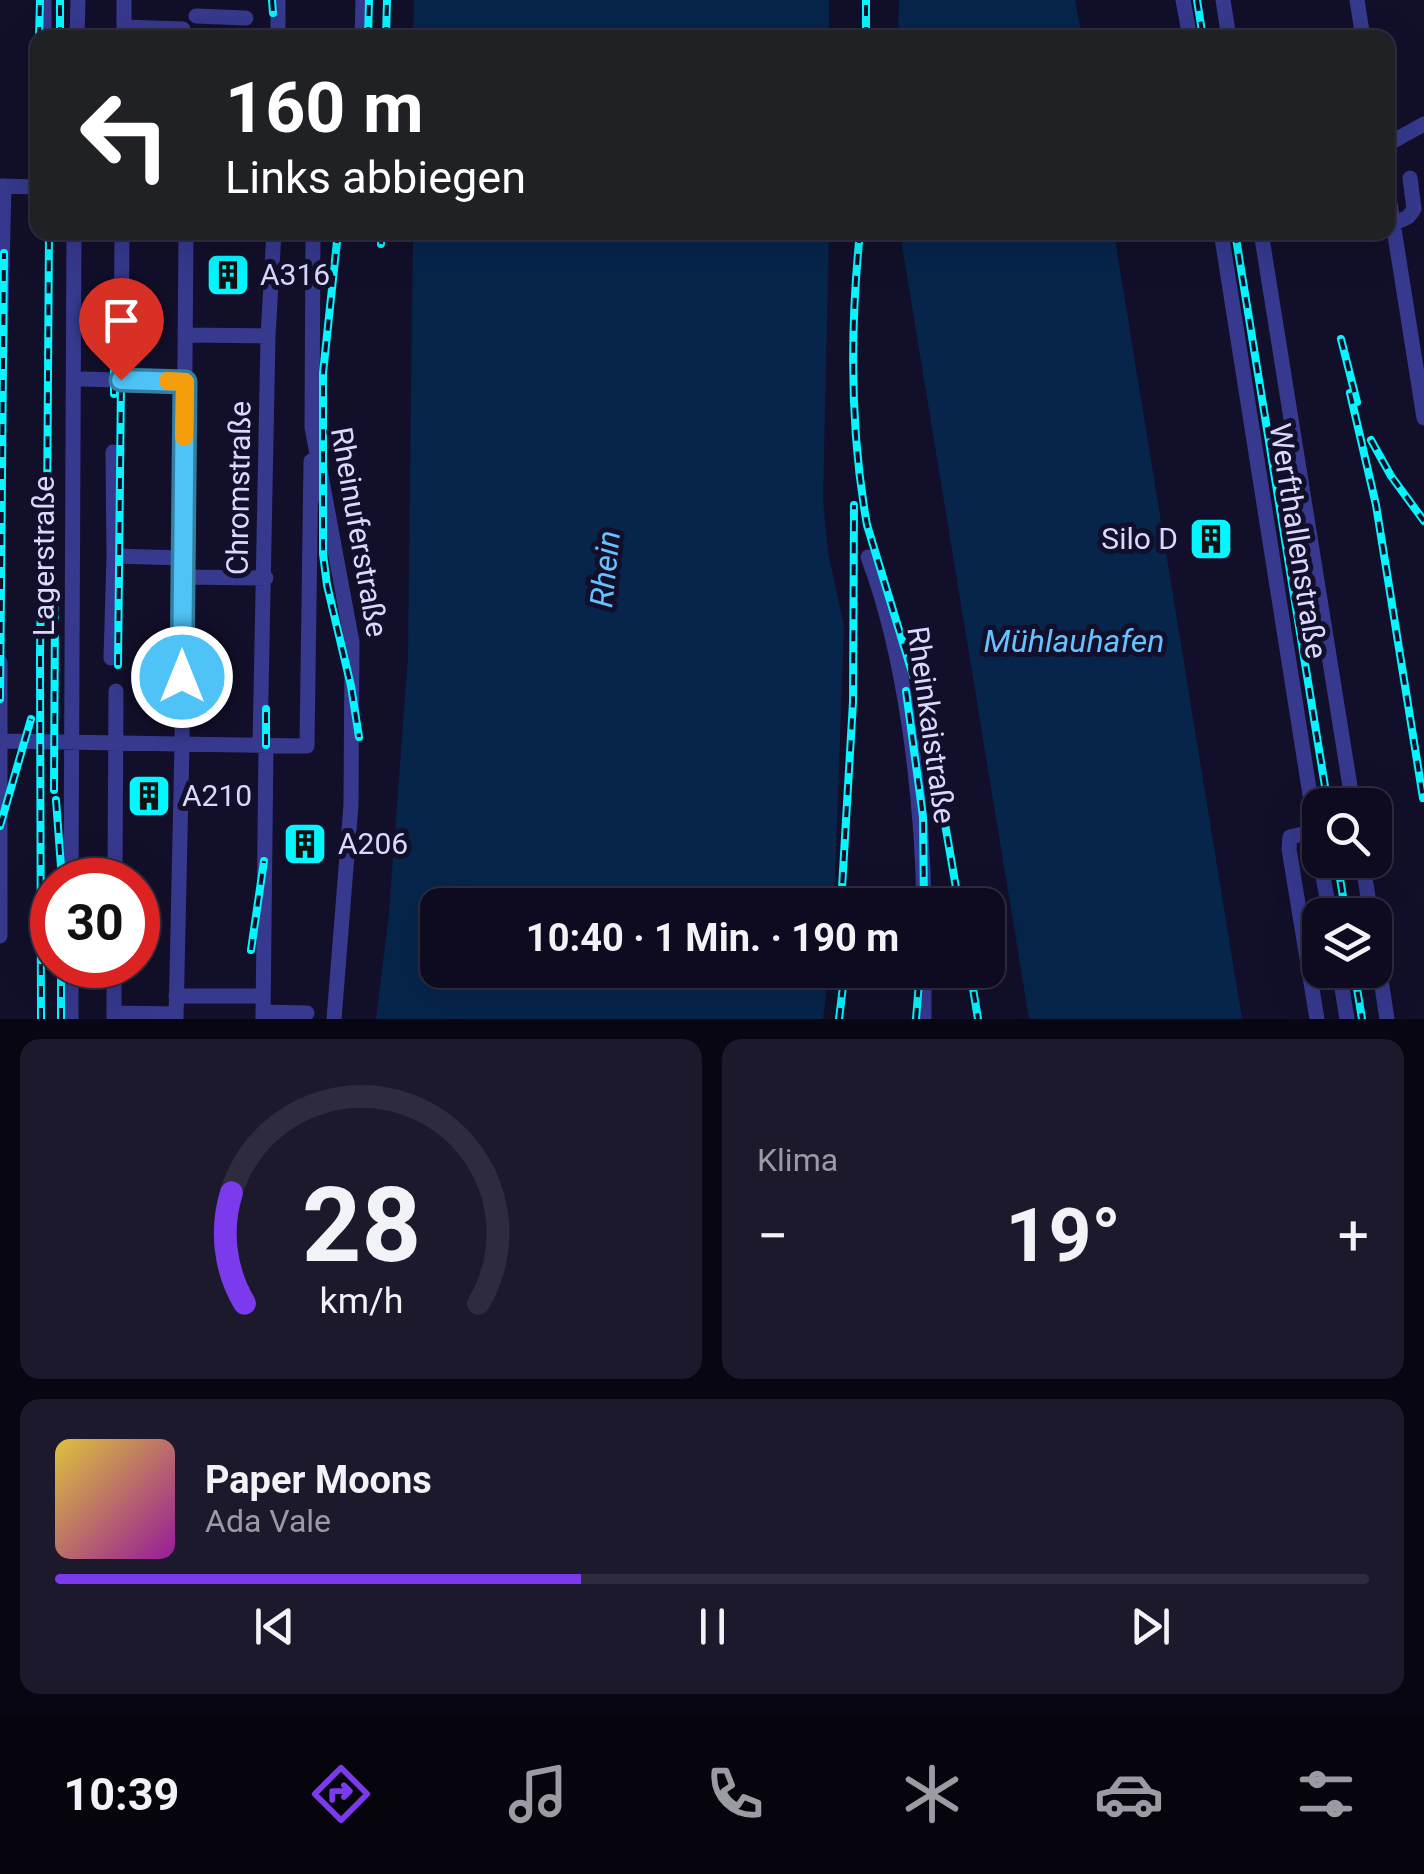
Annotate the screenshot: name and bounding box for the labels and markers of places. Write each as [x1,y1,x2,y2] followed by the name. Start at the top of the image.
[205,252,251,298] building icon: A316
[260,257,330,292] place label: A316
[79,278,164,381] pin
[1188,516,1234,562] building icon: Silo D
[1101,521,1178,556] place label: Silo D
[126,773,172,819] building icon: A210
[182,778,252,813] place label: A210
[282,821,328,867] building icon: A206
[338,826,408,861] place label: A206

